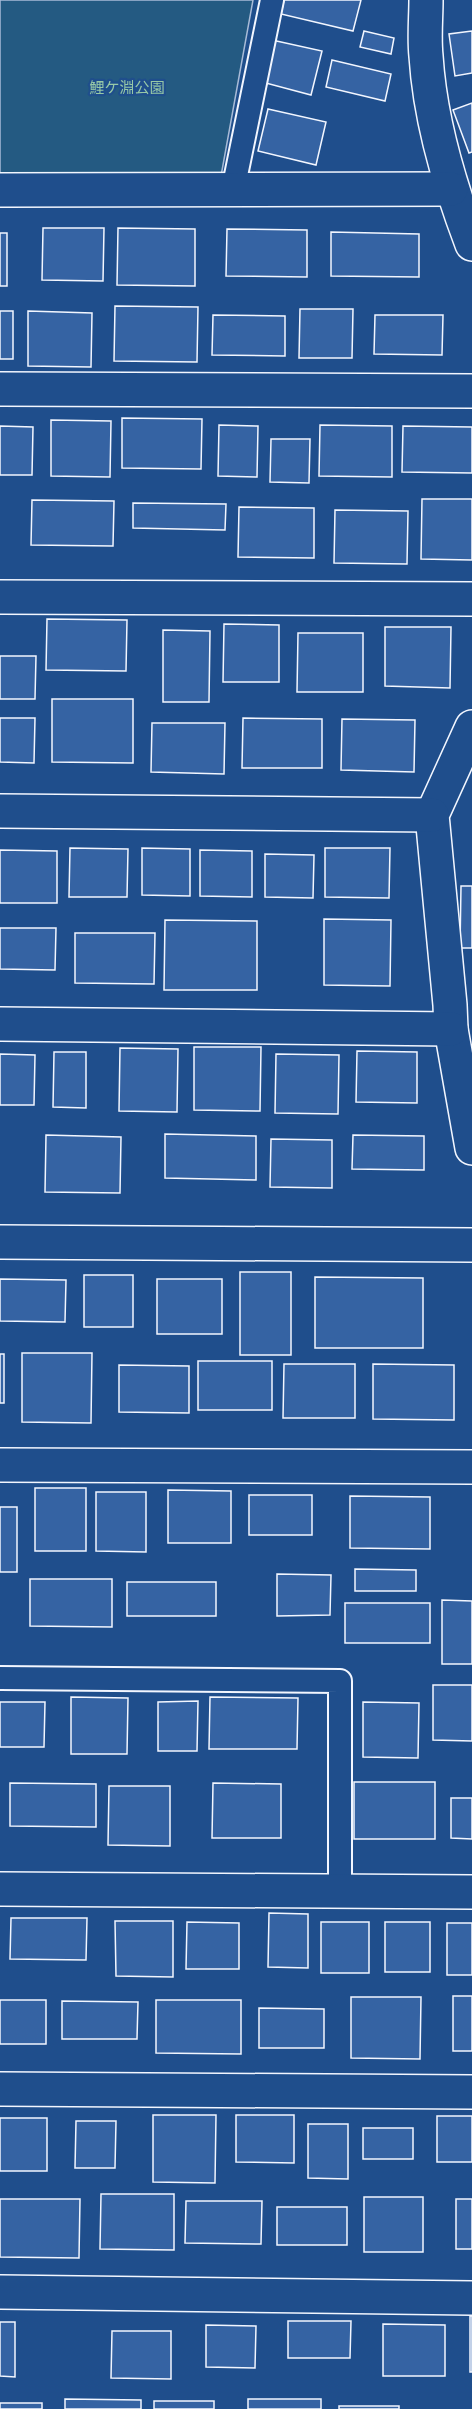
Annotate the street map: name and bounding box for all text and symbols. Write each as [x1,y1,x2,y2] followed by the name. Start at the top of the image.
[89,78,165,97] park label: 鯉ケ淵公園

